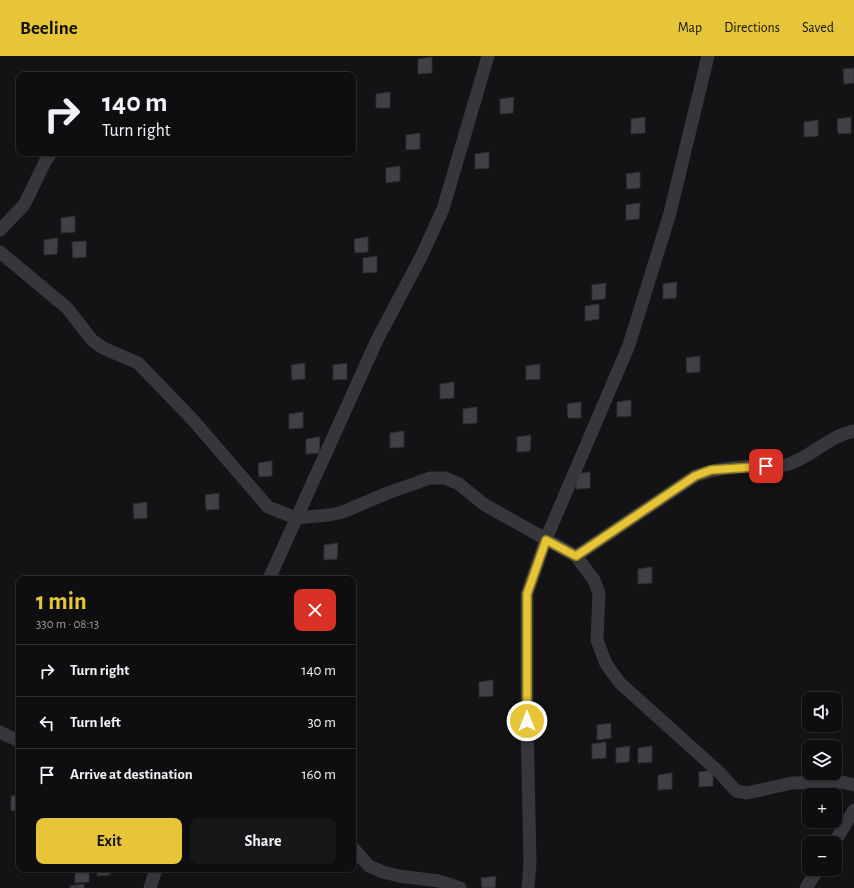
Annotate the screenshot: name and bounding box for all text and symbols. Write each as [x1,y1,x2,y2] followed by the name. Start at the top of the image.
[20,19,78,38] text: Beeline
[678,21,702,35] text: Map
[724,21,780,35] text: Directions
[802,21,834,35] text: Saved
[36,88,88,140] icon: right
[102,89,168,117] text: 140 m
[102,122,171,140] text: Turn right
[749,449,783,483] pin
[755,455,777,477] icon: arrive
[294,589,336,631] button: close
[36,590,87,614] text: 1 min
[36,618,99,631] text: 330 m · 08:13
[36,660,58,682] icon: right
[70,663,129,678] text: Turn right
[301,663,336,678] text: 140 m
[802,692,842,876] map controls
[802,692,842,732] button: sound
[506,700,548,742] position arrow
[36,712,58,734] icon: left
[70,715,121,730] text: Turn left
[307,715,336,730] text: 30 m
[802,740,842,780] button: layers
[36,764,58,786] icon: arrive
[70,767,193,782] text: Arrive at destination
[301,767,336,782] text: 160 m
[802,788,842,828] button: +
[36,818,182,864] button: Exit
[190,818,336,864] button: Share
[802,836,842,876] button: −

